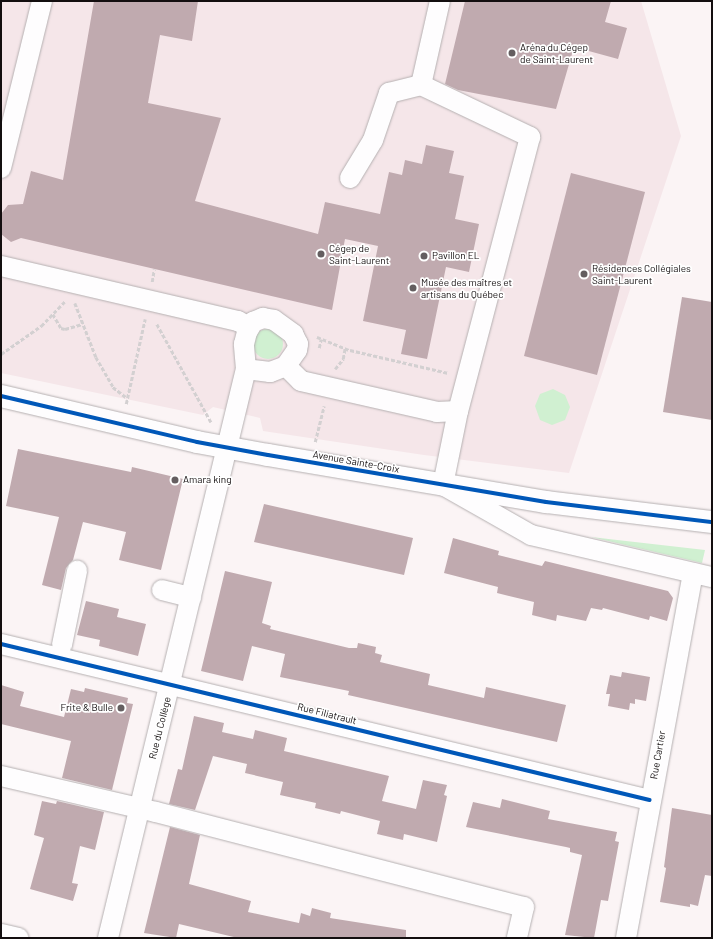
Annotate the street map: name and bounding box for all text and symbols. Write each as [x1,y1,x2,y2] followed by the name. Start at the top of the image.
[520,41,593,64] place label: Aréna du Cégep de Saint-Laurent
[507,48,517,58] marker: Aréna du Cégep de Saint-Laurent
[329,242,389,266] place label: Cégep de Saint-Laurent
[316,249,326,259] marker: Cégep de Saint-Laurent
[432,250,479,262] place label: Pavillon EL
[419,251,429,261] marker: Pavillon EL
[592,262,691,286] place label: Résidences Collégiales Saint-Laurent
[579,269,589,279] marker: Résidences Collégiales Saint-Laurent
[421,276,512,300] place label: Musée des maîtres et artisans du Québec
[408,283,418,293] marker: Musée des maîtres et artisans du Québec
[312,448,400,476] street label: Avenue Sainte-Croix
[183,474,231,486] place label: Amara king
[170,475,180,485] marker: Amara king
[146,696,174,760] street label: Rue du Collège
[296,701,358,727] street label: Rue Filiatrault
[60,702,113,714] place label: Frite & Bulle
[116,703,126,713] marker: Frite & Bulle
[648,730,668,780] street label: Rue Cartier

